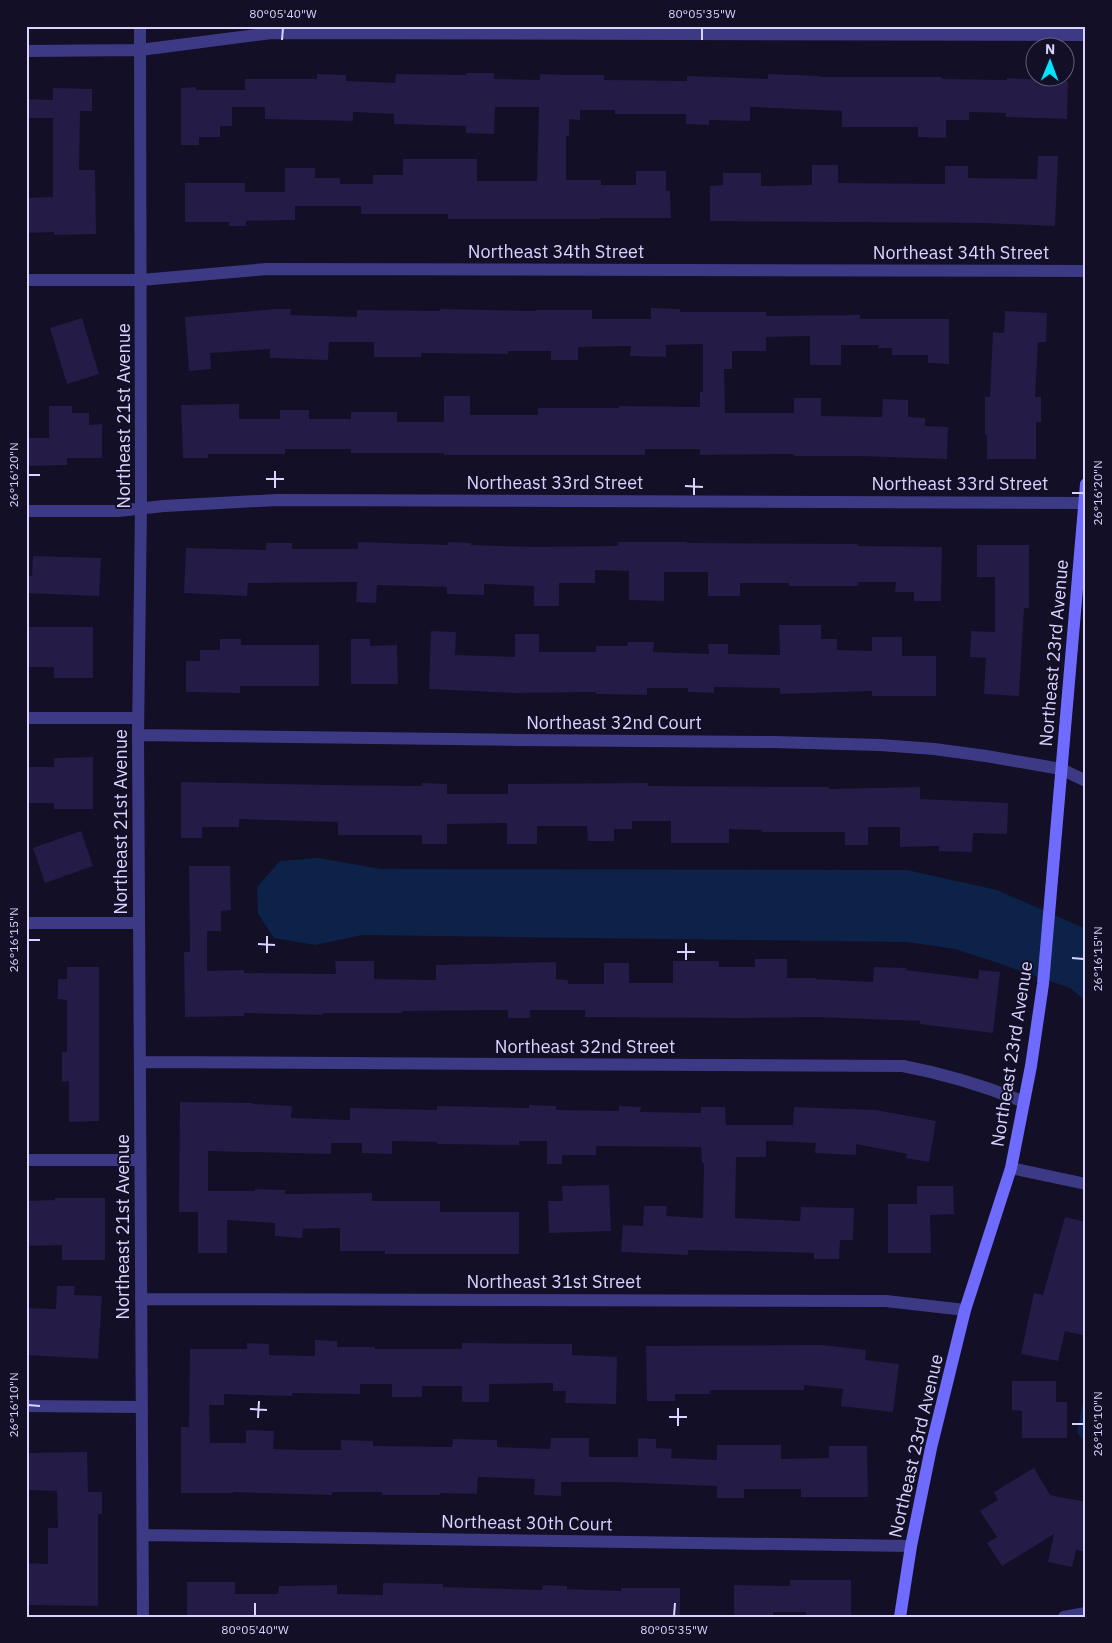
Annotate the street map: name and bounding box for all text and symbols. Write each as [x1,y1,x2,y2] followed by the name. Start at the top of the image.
[249,6,317,21] text: 80°05'40"W
[668,6,736,21] text: 80°05'35"W
[1024,38,1074,88] north arrow
[1045,40,1055,58] text: N
[468,240,644,263] street label: Northeast 34th Street
[873,241,1049,264] street label: Northeast 34th Street
[112,323,135,509] street label: Northeast 21st Avenue
[6,442,21,508] text: 26°16'20"N
[1090,460,1105,526] text: 26°16'20"N
[467,471,643,494] street label: Northeast 33rd Street
[872,472,1048,495] street label: Northeast 33rd Street
[1034,558,1073,747] street label: Northeast 23rd Avenue
[526,711,702,734] street label: Northeast 32nd Court
[109,729,132,915] street label: Northeast 21st Avenue
[6,907,21,973] text: 26°16'15"N
[1090,926,1105,992] text: 26°16'15"N
[985,959,1038,1148] street label: Northeast 23rd Avenue
[495,1035,675,1058] street label: Northeast 32nd Street
[111,1134,134,1320] street label: Northeast 21st Avenue
[467,1270,641,1293] street label: Northeast 31st Street
[883,1352,948,1540] street label: Northeast 23rd Avenue
[6,1372,21,1438] text: 26°16'10"N
[1090,1391,1105,1457] text: 26°16'10"N
[441,1510,613,1535] street label: Northeast 30th Court
[221,1622,289,1637] text: 80°05'40"W
[640,1622,708,1637] text: 80°05'35"W

